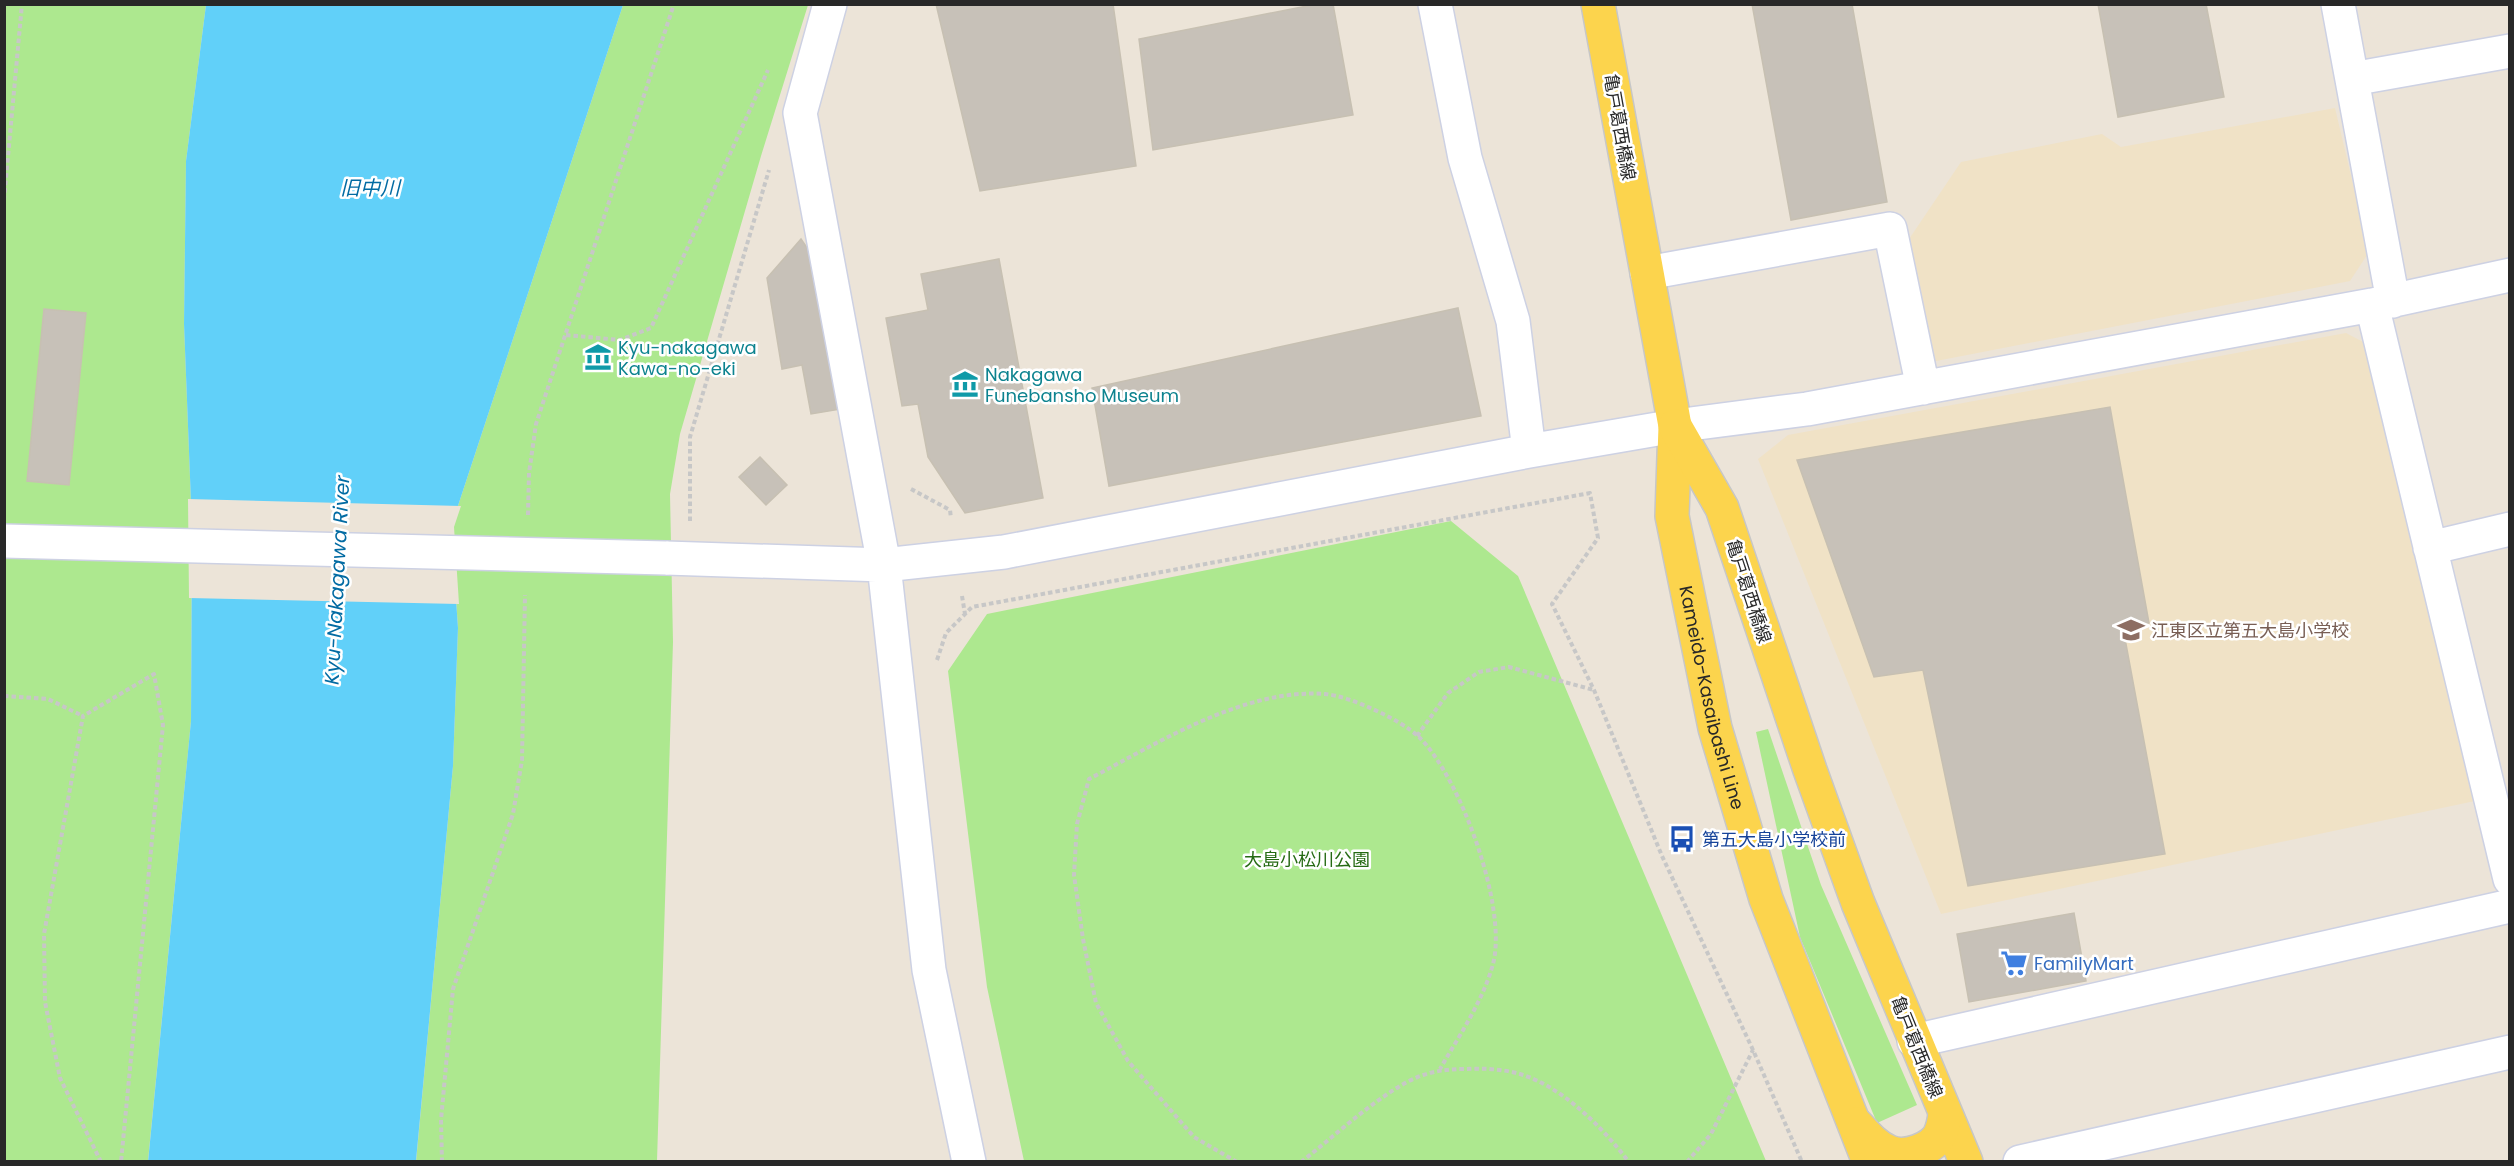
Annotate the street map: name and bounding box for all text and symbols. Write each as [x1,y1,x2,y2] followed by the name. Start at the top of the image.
[1598,72,1642,182] street label: 亀戸葛西橋線
[340,174,402,202] water label: 旧中川
[618,335,757,381] place label: Kyu-nakagawa Kawa-no-eki
[583,342,613,372] museum icon: Kyu-nakagawa Kawa-no-eki
[985,362,1179,408] place label: Nakagawa Funebansho Museum
[950,369,980,399] museum icon: Nakagawa Funebansho Museum
[318,474,356,685] water label: Kyu-Nakagawa River
[1720,536,1778,646] street label: 亀戸葛西橋線
[1674,583,1751,812] street label: Kameido-Kasaibashi Line
[2116,615,2146,645] school or university icon: 江東区立第五大島小学校
[2151,618,2349,643] place label: 江東区立第五大島小学校
[1667,824,1697,854] bus stop icon: 第五大島小学校前
[1702,827,1846,852] place label: 第五大島小学校前
[1244,847,1370,872] park label: 大島小松川公園
[1999,948,2029,978] supermarket icon: FamilyMart
[2034,951,2134,976] place label: FamilyMart
[1885,992,1949,1102] street label: 亀戸葛西橋線

